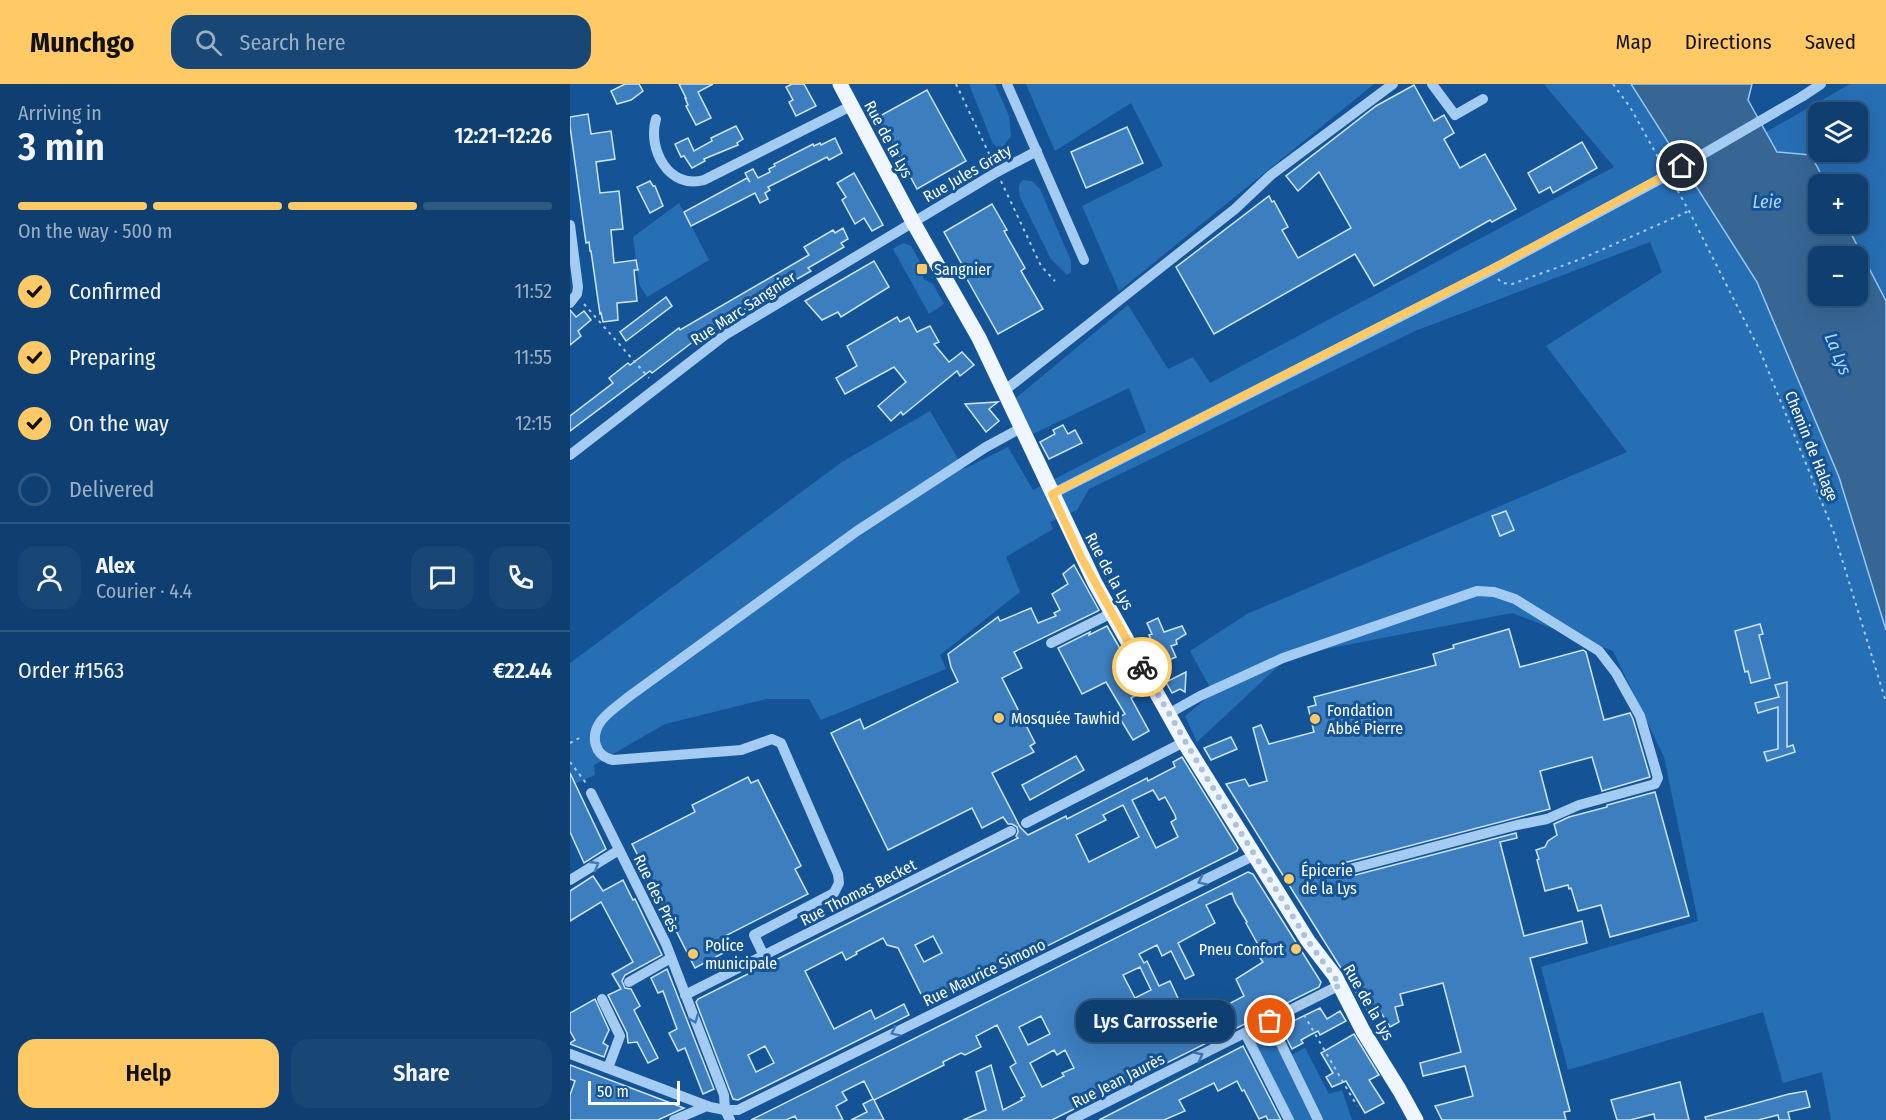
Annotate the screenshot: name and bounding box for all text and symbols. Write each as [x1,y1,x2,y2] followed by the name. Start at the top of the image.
[171,15,591,69] search box
[30,26,135,59] text: Munchgo
[192,26,225,59] icon: search
[240,29,346,56] text: Search here
[1615,29,1652,55] text: Map
[1685,29,1772,55] text: Directions
[1805,29,1856,55] text: Saved
[860,97,917,181] street label: Rue de la Lys
[18,101,102,125] text: Arriving in
[1808,102,1868,306] map controls
[1808,102,1868,162] button: layers
[454,122,552,149] text: 12:21–12:26
[18,124,105,170] text: 3 min
[920,140,1015,206] street label: Rue Jules Graty
[1656,140,1707,191] pin
[1665,149,1698,182] icon: home
[1808,174,1868,234] button: +
[1752,191,1782,213] water label: Leie
[18,219,172,243] text: On the way · 500 m
[1808,246,1868,306] button: −
[934,260,992,279] place label: Sangnier
[915,262,929,276] marker: Sangnier
[687,267,800,349] street label: Rue Marc Sangnier
[18,275,51,308] icon: check
[69,278,162,305] text: Confirmed
[515,279,552,303] text: 11:52
[1820,330,1856,379] water label: La Lys
[18,341,51,374] icon: check
[69,344,155,371] text: Preparing
[514,345,552,369] text: 11:55
[1781,388,1842,504] street label: Chemin de Halage
[18,407,51,440] icon: check
[69,410,169,437] text: On the way
[515,411,552,435] text: 12:15
[69,476,154,503] text: Delivered
[1081,529,1138,613] street label: Rue de la Lys
[18,546,81,609] button: person
[411,546,474,609] button: chat
[489,546,552,609] button: phone
[96,552,135,579] text: Alex
[96,579,192,603] text: Courier · 4.4
[1112,637,1172,697] courier
[1126,651,1159,684] icon: bike
[18,657,124,684] text: Order #1563
[493,657,552,684] text: €22.44
[1327,701,1403,738] place label: Fondation Abbé Pierre
[1011,709,1120,728] place label: Mosquée Tawhid
[992,711,1006,725] marker: Mosquée Tawhid
[1308,712,1322,726] marker: Fondation Abbé Pierre
[630,851,684,935] street label: Rue des Près
[797,855,920,930] street label: Rue Thomas Becket
[589,861,599,873] one-way arrow
[1301,861,1357,898] place label: Épicerie de la Lys
[1282,872,1296,886] marker: Épicerie de la Lys
[1198,874,1208,885] one-way arrow
[920,935,1048,1010] street label: Rue Maurice Simono
[705,936,777,973] place label: Police municipale
[1199,940,1285,959] place label: Pneu Confort
[1289,942,1303,956] marker: Pneu Confort
[686,947,700,961] marker: Police municipale
[1339,961,1398,1044] street label: Rue de la Lys
[1244,995,1295,1046] pin
[1075,1000,1234,1042] callout: Lys Carrosserie
[1253,1004,1286,1037] icon: bag
[1093,1009,1218,1033] text: Lys Carrosserie
[687,1012,699,1023] one-way arrow
[891,1025,902,1037] one-way arrow
[18,1039,279,1108] button: Help
[291,1039,552,1108] button: Share
[1069,1049,1168,1112] street label: Rue Jean Jaurès
[1192,1052,1203,1064] one-way arrow
[588,1078,680,1106] scale bar
[597,1082,629,1101] text: 50 m

